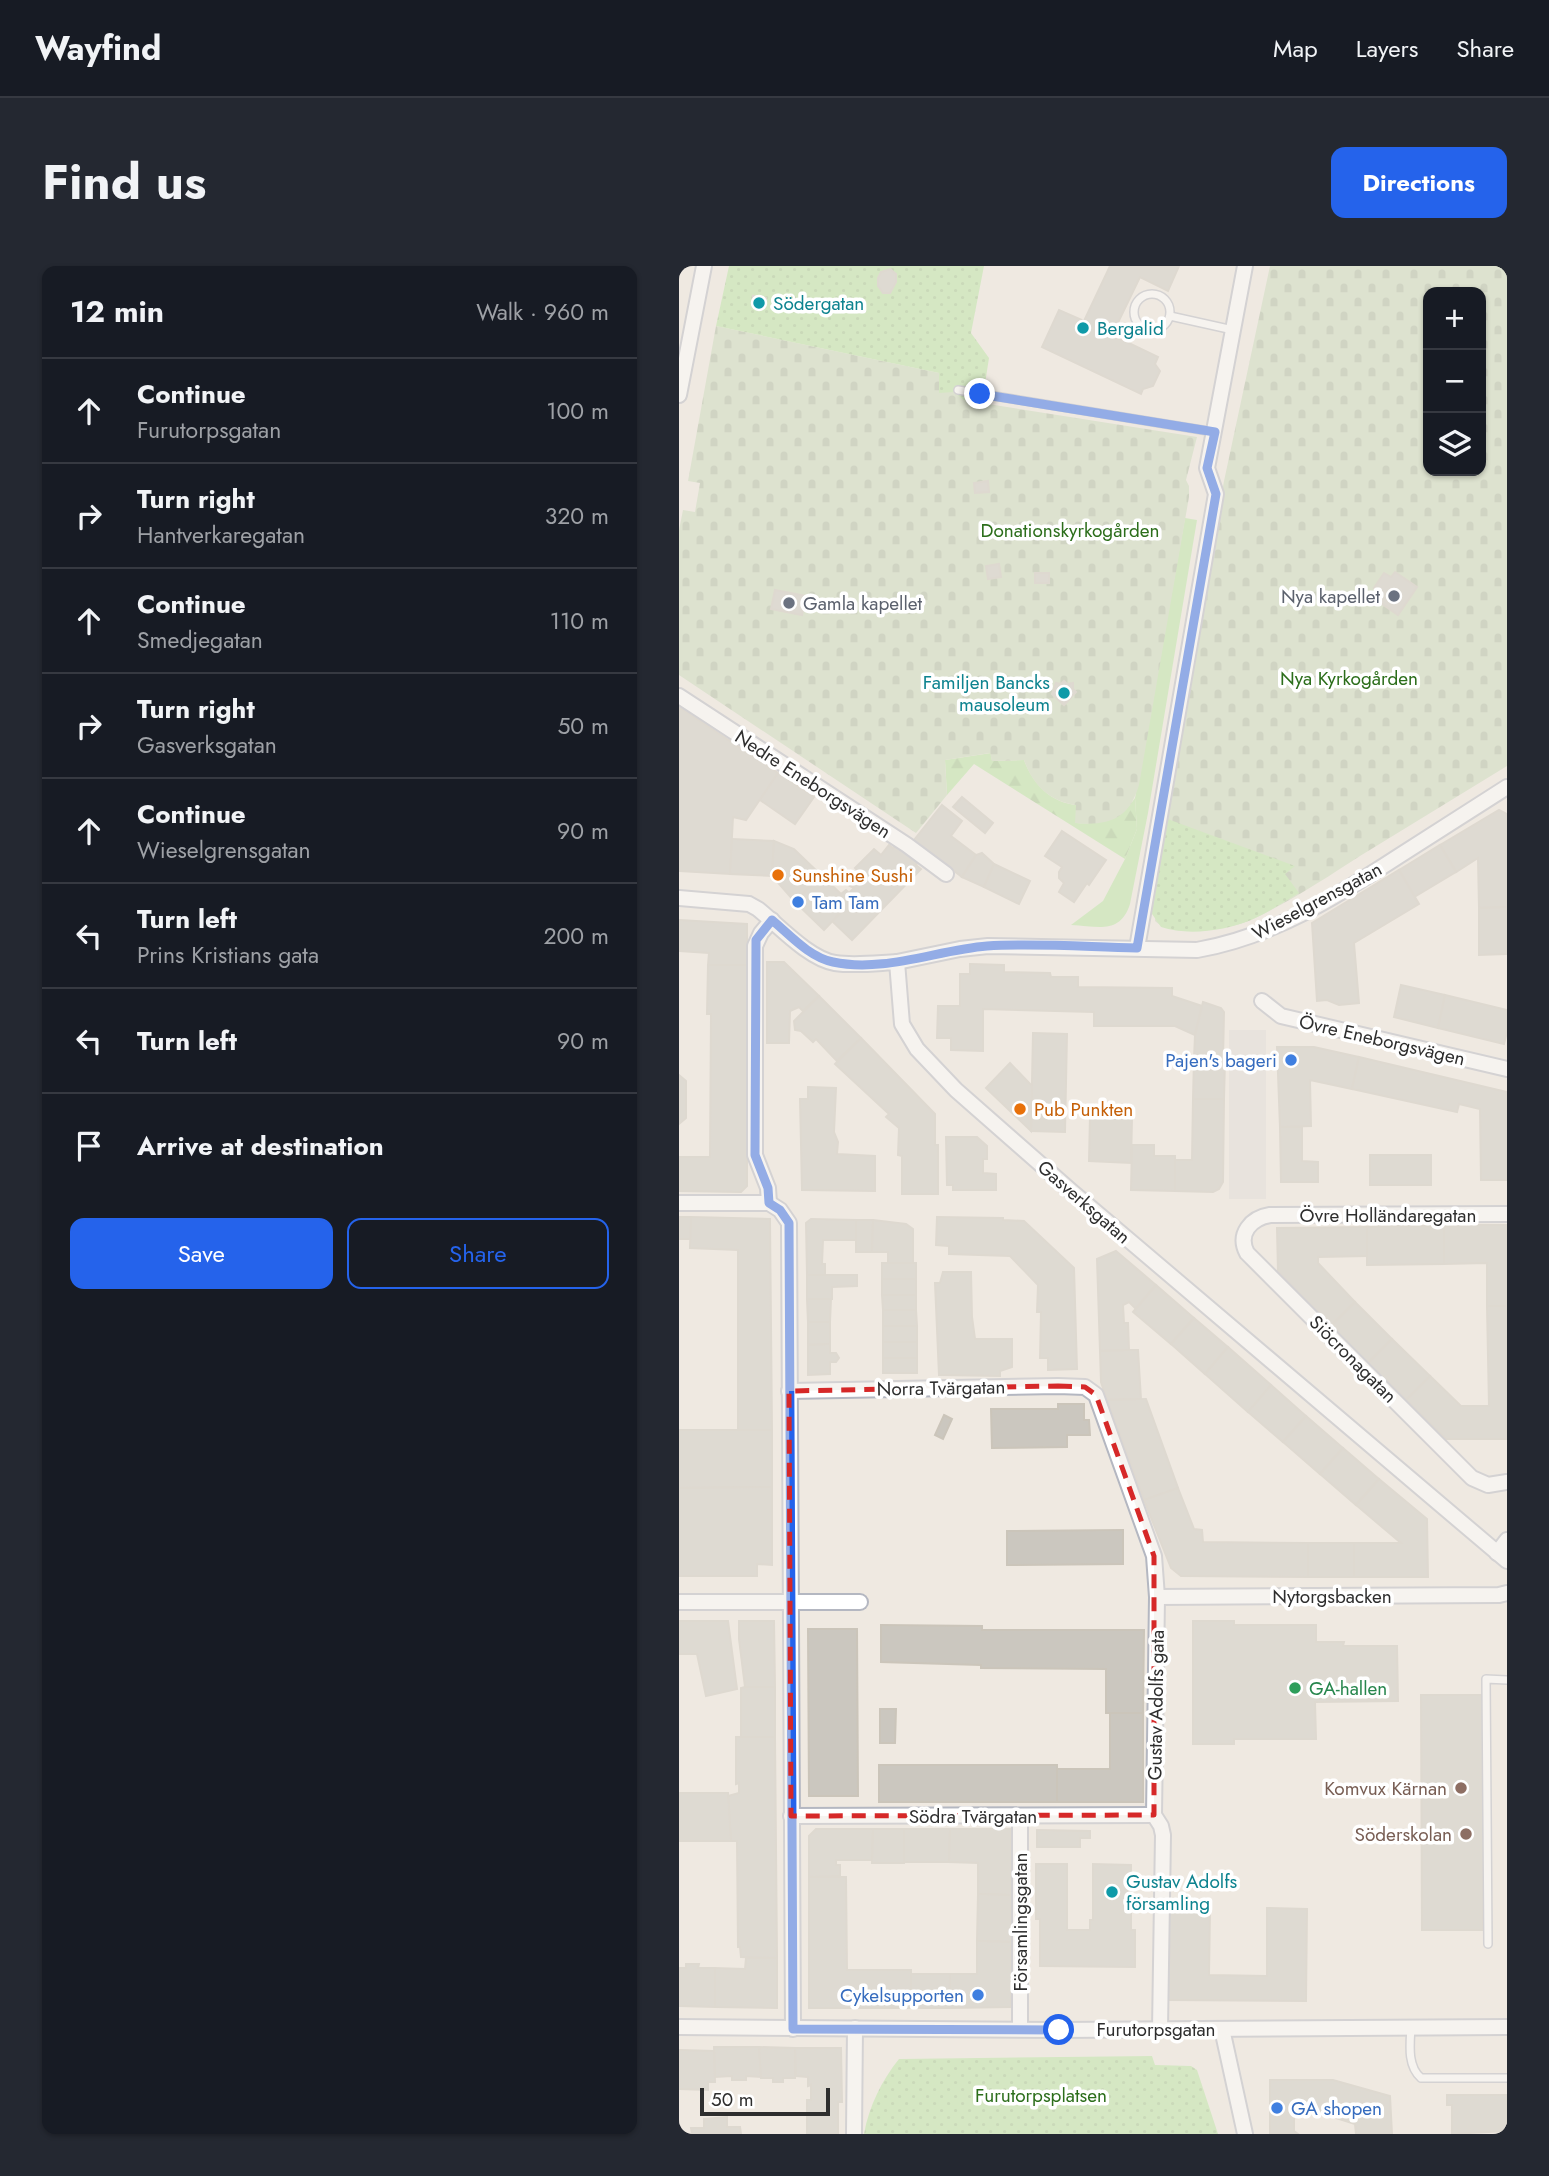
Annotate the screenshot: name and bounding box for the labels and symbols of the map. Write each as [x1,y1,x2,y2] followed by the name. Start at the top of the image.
[773,290,864,317] place label: Södergatan
[751,295,767,311] marker: Södergatan
[1097,315,1164,342] place label: Bergalid
[1075,320,1091,336] marker: Bergalid
[964,378,995,409] route end
[980,517,1160,544] park label: Donationskyrkogården
[1281,583,1380,610] place label: Nya kapellet
[1386,588,1402,604] marker: Nya kapellet
[803,590,923,617] place label: Gamla kapellet
[781,595,797,611] marker: Gamla kapellet
[1280,665,1418,692] park label: Nya Kyrkogården
[923,669,1050,718] place label: Familjen Bancks mausoleum
[1056,685,1072,701] marker: Familjen Bancks mausoleum
[730,723,896,845] street label: Nedre Eneborgsvägen
[1247,855,1387,947] street label: Wieselgrensgatan
[792,862,913,889] place label: Sunshine Sushi
[770,867,786,883] marker: Sunshine Sushi
[812,889,880,916] place label: Tam Tam
[790,894,806,910] marker: Tam Tam
[1296,1008,1468,1072] street label: Övre Eneborgsvägen
[1165,1047,1277,1074] place label: Pajen's bageri
[1283,1052,1299,1068] marker: Pajen's bageri
[1034,1096,1133,1123] place label: Pub Punkten
[1012,1101,1028,1117] marker: Pub Punkten
[1032,1154,1136,1250] street label: Gasverksgatan
[1300,1202,1476,1229] street label: Övre Holländaregatan
[1303,1309,1403,1409] street label: Siöcronagatan
[876,1373,1006,1403] street label: Norra Tvärgatan
[1272,1583,1392,1610] street label: Nytorgsbacken
[1141,1629,1171,1781] street label: Gustav Adolfs gata
[1309,1675,1387,1702] place label: GA-hallen
[1287,1680,1303,1696] marker: GA-hallen
[1324,1775,1447,1802] place label: Komvux Kärnan
[1453,1780,1469,1796] marker: Komvux Kärnan
[909,1803,1037,1830] street label: Södra Tvärgatan
[1354,1821,1452,1848] place label: Söderskolan
[1458,1826,1474,1842] marker: Söderskolan
[1007,1853,1034,1991] street label: Församlingsgatan
[1126,1868,1238,1917] place label: Gustav Adolfs församling
[1104,1884,1120,1900] marker: Gustav Adolfs församling
[840,1982,964,2009] place label: Cykelsupporten
[970,1987,986,2003] marker: Cykelsupporten
[1043,2014,1074,2045] route start
[1096,2016,1216,2043] street label: Furutorpsgatan
[975,2082,1107,2109] park label: Furutorpsplatsen
[700,2085,829,2117] scale bar
[1291,2095,1382,2122] place label: GA shopen
[1269,2100,1285,2116] marker: GA shopen

